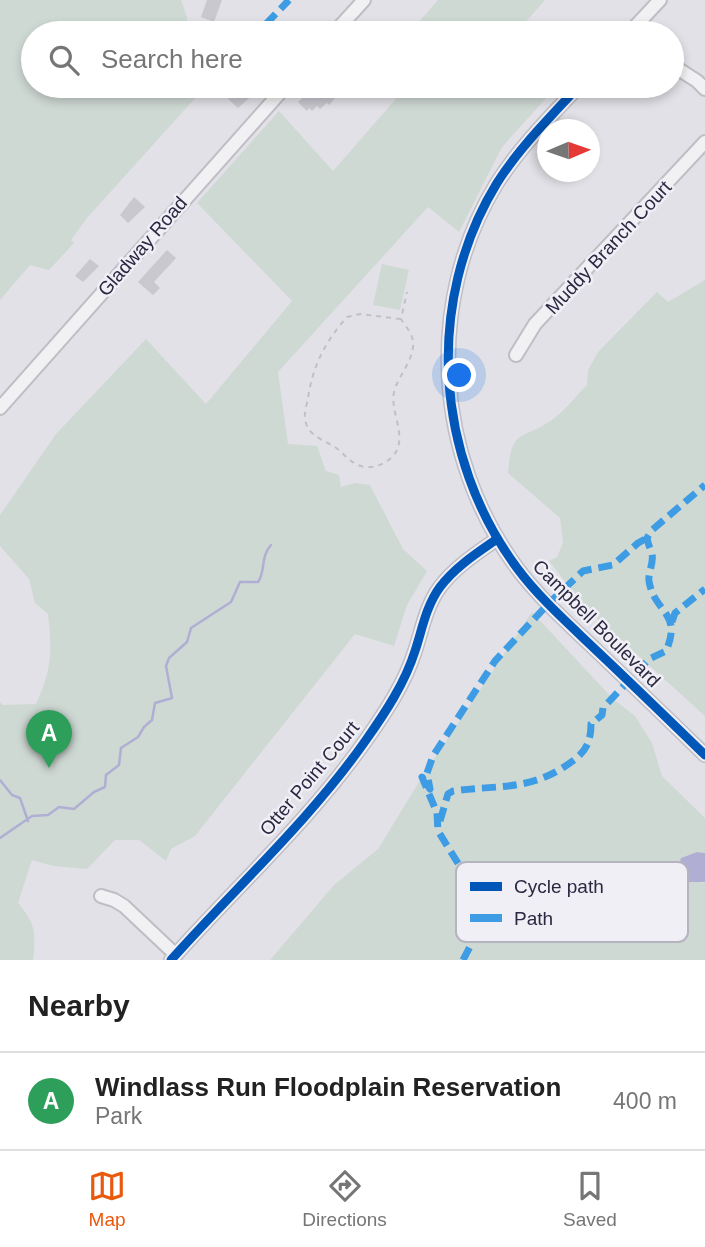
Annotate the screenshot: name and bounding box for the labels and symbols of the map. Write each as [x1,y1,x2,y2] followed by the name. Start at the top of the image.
[537,119,600,182] north arrow
[541,176,676,318] street label: Muddy Branch Court
[94,192,191,300] street label: Gladway Road
[442,358,476,392] your location
[529,555,665,691] street label: Campbell Boulevard
[26,710,72,768] pin: A
[256,716,364,840] street label: Otter Point Court
[456,862,688,942] legend
[514,876,604,897] text: Cycle path
[514,908,553,929] text: Path

